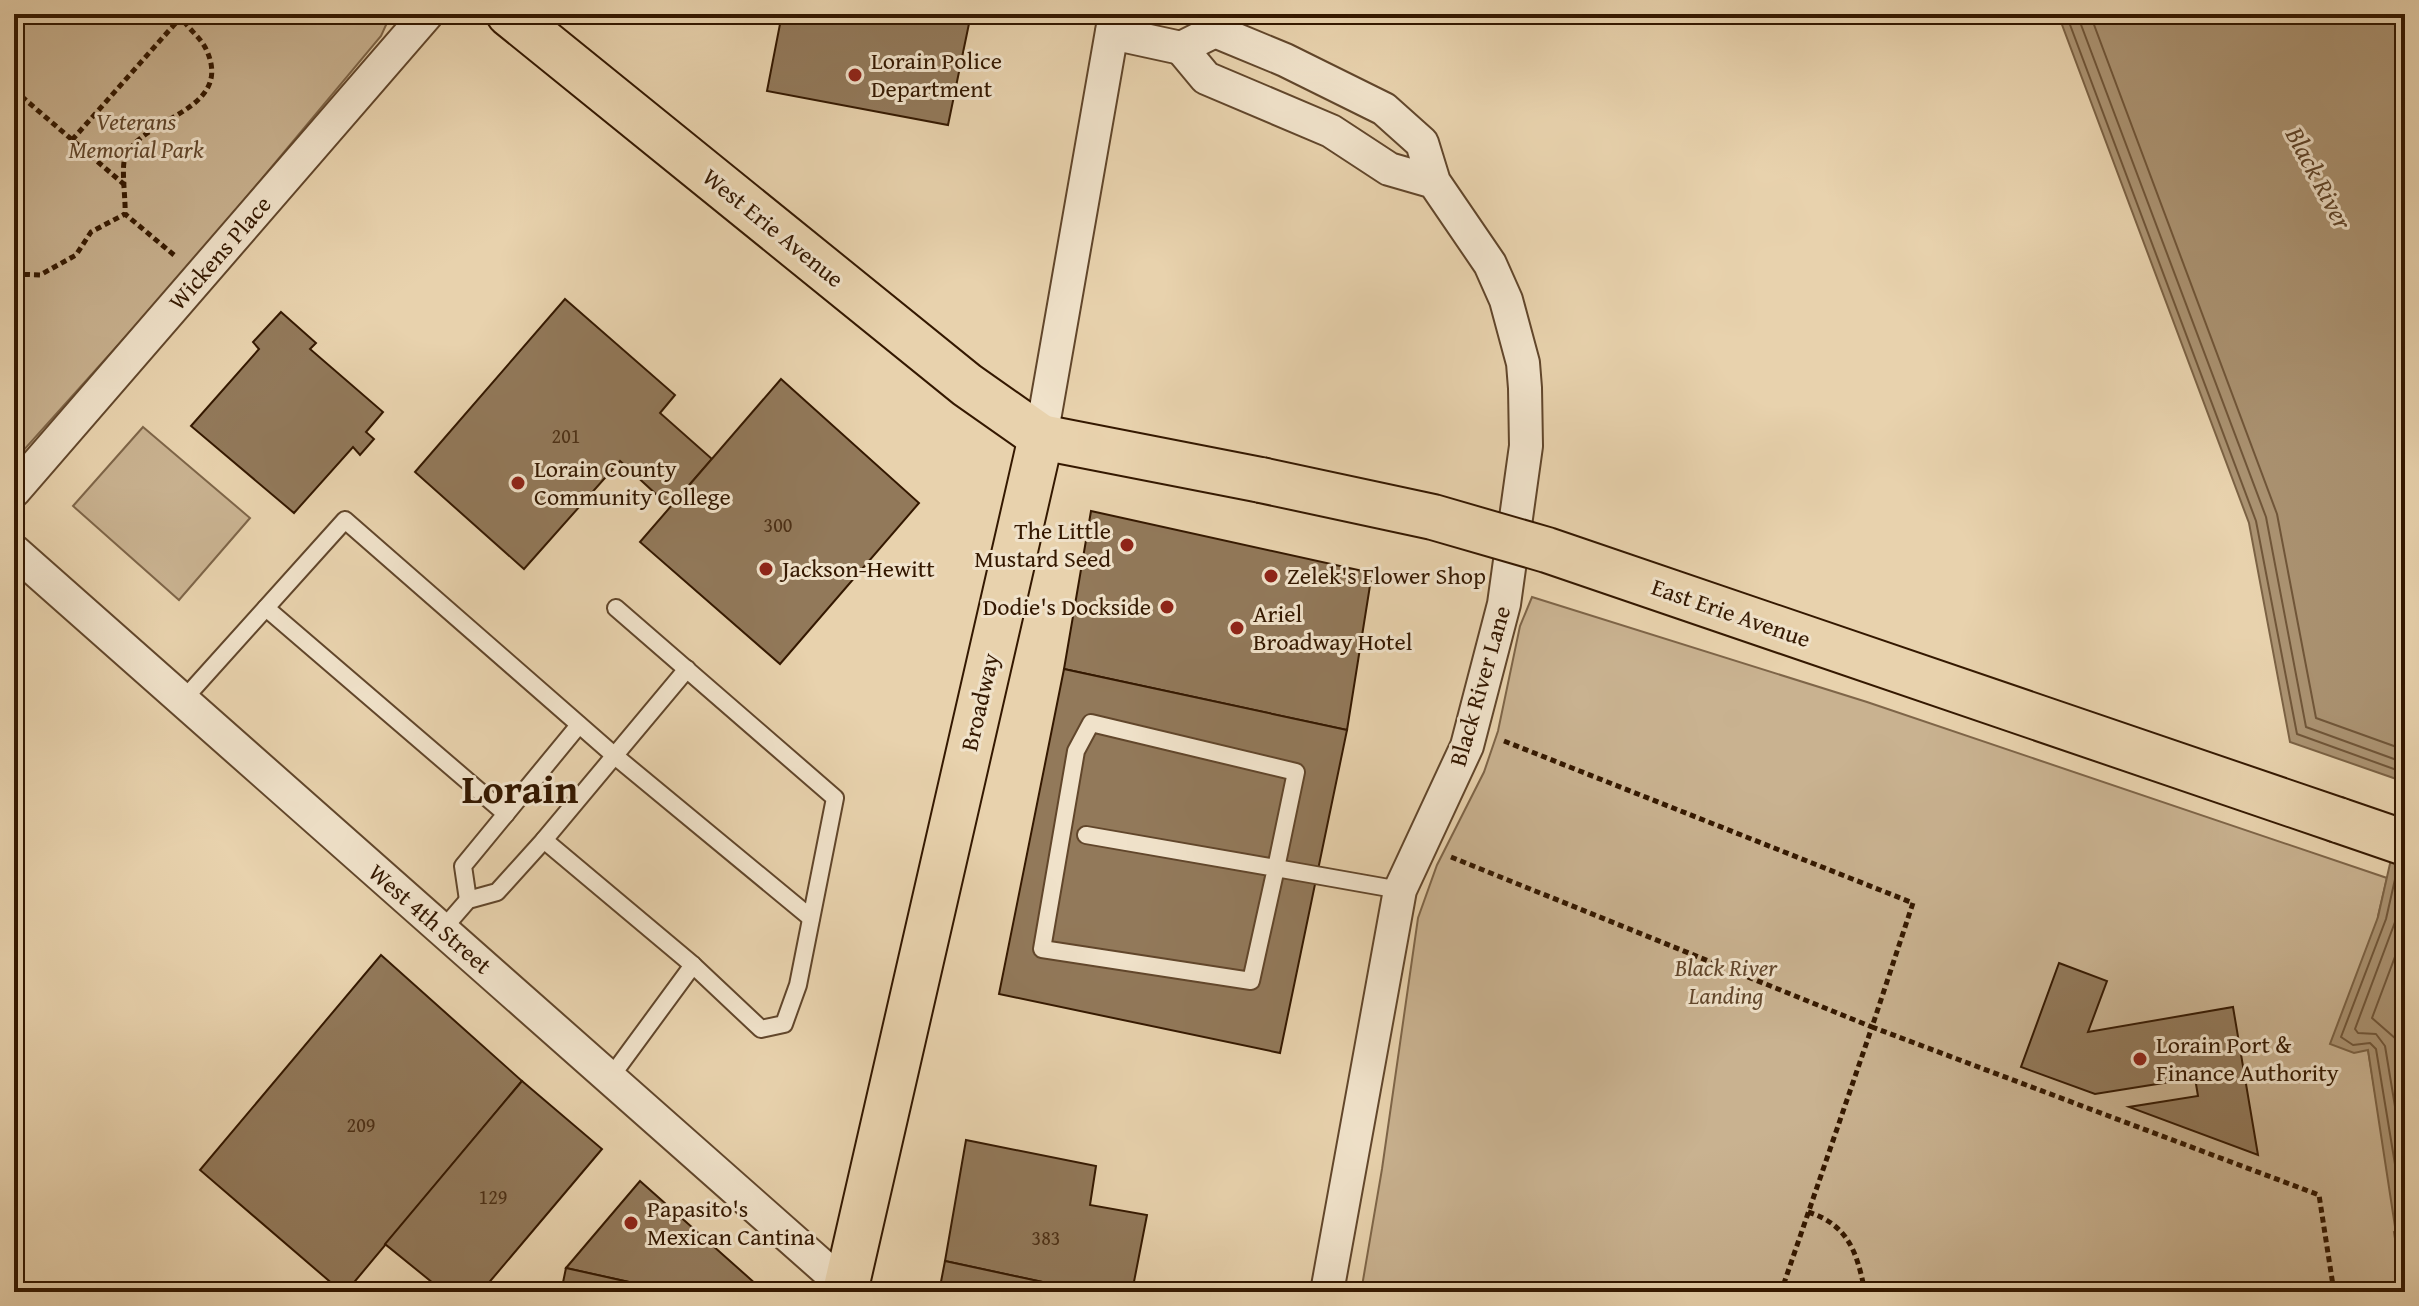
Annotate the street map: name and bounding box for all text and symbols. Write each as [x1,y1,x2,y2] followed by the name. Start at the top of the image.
[871,43,1002,106] place label: Lorain Police Department
[846,66,864,84] marker: Lorain Police Department
[68,104,204,167] park label: Veterans Memorial Park
[2276,119,2363,237] water label: Black River
[695,160,852,296] street label: West Erie Avenue
[160,188,279,318] street label: Wickens Place
[552,421,580,450] house number: 201
[534,451,731,514] place label: Lorain County Community College
[509,474,527,492] marker: Lorain County Community College
[764,510,792,539] house number: 300
[974,513,1111,576] place label: The Little Mustard Seed
[1118,536,1136,554] marker: The Little Mustard Seed
[779,551,935,586] place label: Jackson-Hewitt
[1287,558,1486,593] place label: Zelek's Flower Shop
[757,560,775,578] marker: Jackson-Hewitt
[1262,567,1280,585] marker: Zelek's Flower Shop
[1647,569,1815,656] street label: East Erie Avenue
[983,589,1151,624] place label: Dodie's Dockside
[1253,596,1413,659] place label: Ariel Broadway Hotel
[1158,598,1176,616] marker: Dodie's Dockside
[1440,601,1519,770] street label: Black River Lane
[1228,619,1246,637] marker: Ariel Broadway Hotel
[951,649,1008,754] street label: Broadway
[462,759,579,818] district label: Lorain
[361,855,500,983] street label: West 4th Street
[1674,950,1778,1013] park label: Black River Landing
[2156,1027,2339,1090] place label: Lorain Port & Finance Authority
[2131,1050,2149,1068] marker: Lorain Port & Finance Authority
[347,1110,375,1139] house number: 209
[479,1182,507,1211] house number: 129
[647,1191,816,1254] place label: Papasito's Mexican Cantina
[622,1214,640,1232] marker: Papasito's Mexican Cantina
[1032,1223,1060,1252] house number: 383

